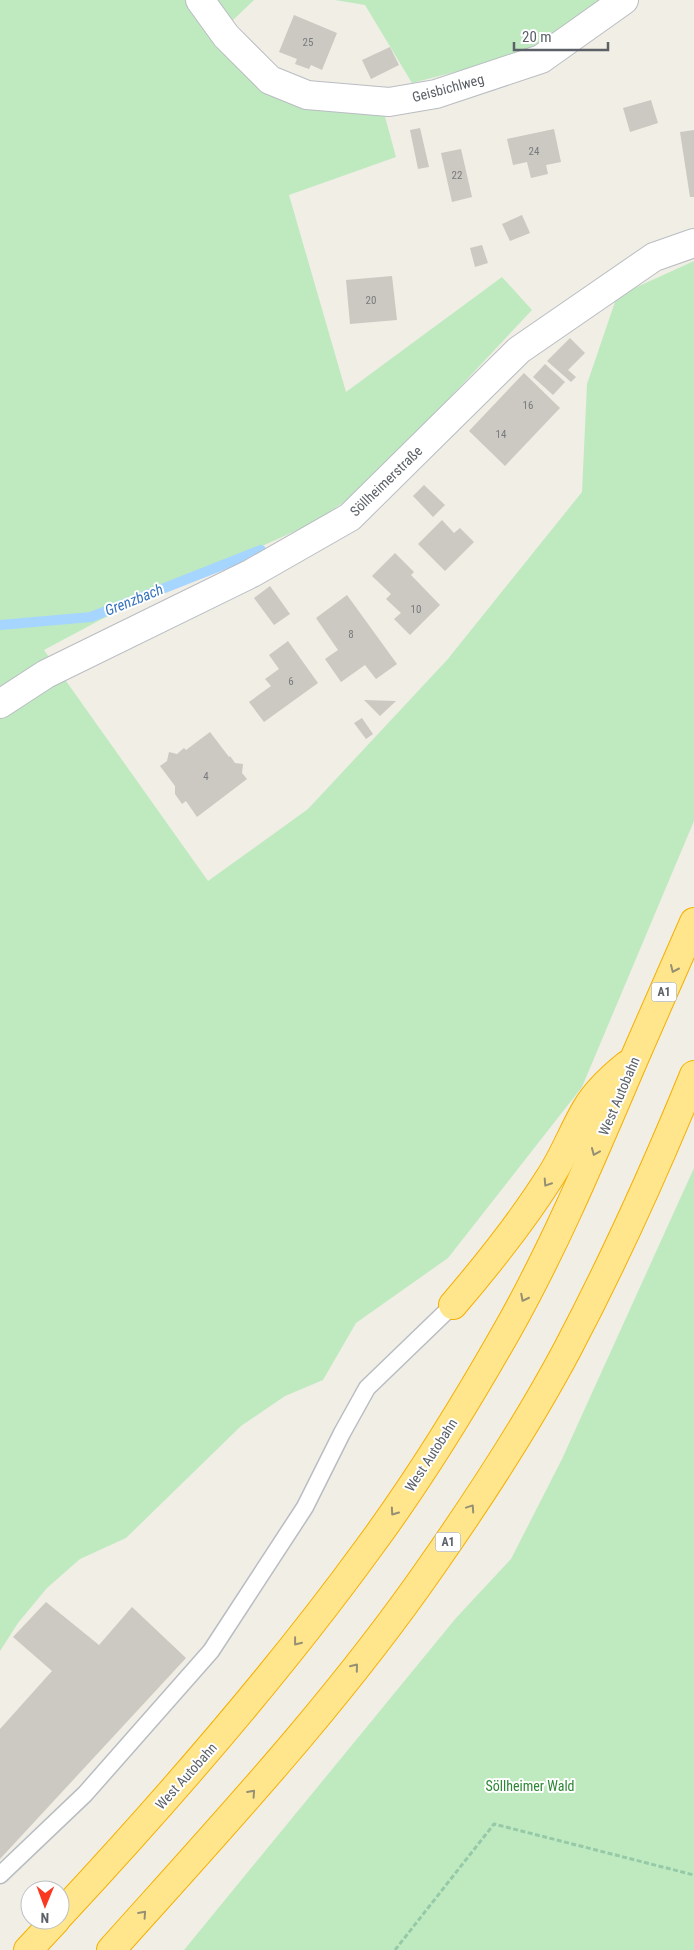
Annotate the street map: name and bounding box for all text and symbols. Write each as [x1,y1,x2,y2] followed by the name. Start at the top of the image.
[514,20,608,52] scale bar
[522,28,552,46] text: 20 m
[303,36,313,49] house number: 25
[410,71,486,105] street label: Geisbichlweg
[529,145,540,158] house number: 24
[452,169,462,182] house number: 22
[366,294,376,307] house number: 20
[523,399,533,412] house number: 16
[496,428,507,441] house number: 14
[347,442,426,519] street label: Söllheimerstraße
[102,580,166,620] water label: Grenzbach
[411,603,421,616] house number: 10
[348,628,354,641] house number: 8
[288,675,294,688] house number: 6
[203,770,209,783] house number: 4
[669,964,680,973] one-way arrow
[652,982,676,1002] road number: A1
[595,1054,643,1138] street label: West Autobahn
[591,1147,601,1156] one-way arrow
[544,1177,553,1187] one-way arrow
[520,1293,530,1302] one-way arrow
[401,1416,461,1494] street label: West Autobahn
[465,1504,474,1514] one-way arrow
[391,1506,400,1515] one-way arrow
[436,1532,460,1551] road number: A1
[294,1636,302,1645] one-way arrow
[350,1664,359,1673] one-way arrow
[152,1740,220,1812] street label: West Autobahn
[485,1778,575,1794] park label: Söllheimer Wald
[246,1789,255,1798] one-way arrow
[20,1880,70,1930] north arrow
[40,1910,49,1926] text: N
[137,1910,146,1919] one-way arrow

